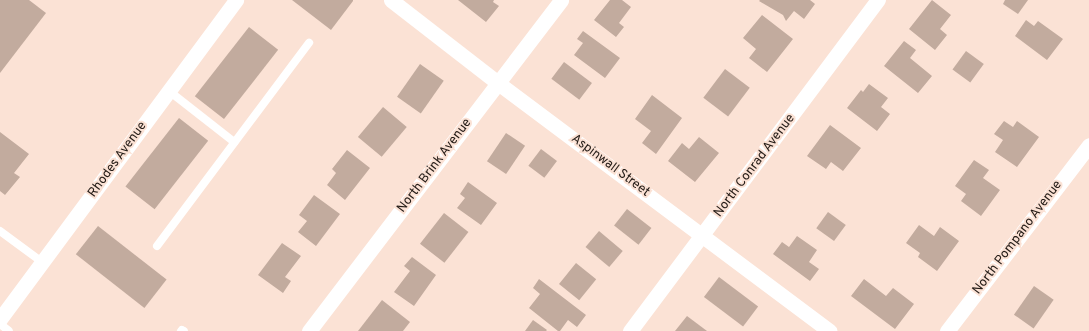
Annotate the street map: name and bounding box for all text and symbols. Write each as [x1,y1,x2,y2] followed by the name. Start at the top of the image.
[711,111,799,221] street label: North Conrad Avenue
[394,116,476,216] street label: North Brink Avenue
[85,119,151,201] street label: Rhodes Avenue
[568,131,652,201] street label: Aspinwall Street
[970,178,1066,298] street label: North Pompano Avenue

